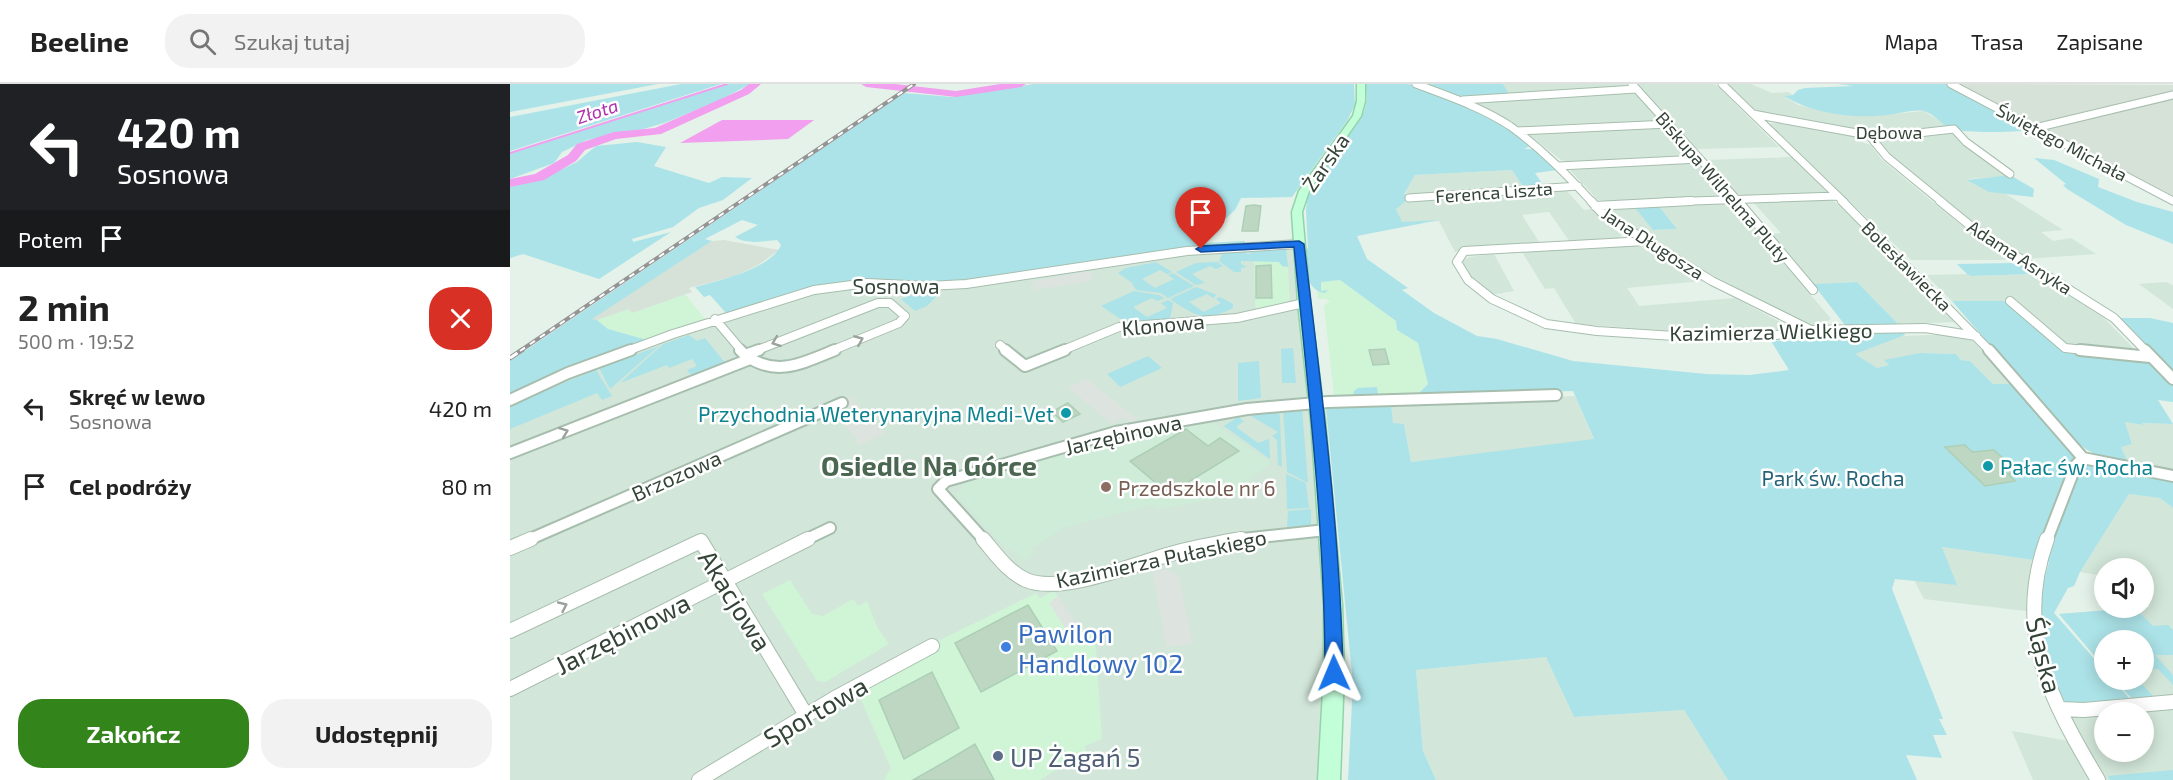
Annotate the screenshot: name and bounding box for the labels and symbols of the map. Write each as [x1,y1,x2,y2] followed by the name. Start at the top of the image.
[573,94,621,128] water label: Złota
[1993,98,2131,186] street label: Świętego Michała
[1651,107,1795,267] street label: Biskupa Wilhelma Pluty
[1856,121,1922,143] street label: Dębowa
[1296,128,1354,196] street label: Żarska
[1435,177,1553,207] street label: Ferenca Liszta
[1175,187,1226,249] pin
[1598,202,1708,284] street label: Jana Długosza
[1964,215,2076,299] street label: Adama Asnyka
[1857,216,1957,316] street label: Bolesławiecka
[852,273,940,298] street label: Sosnowa
[1120,308,1206,340] street label: Klonowa
[1669,317,1873,345] street label: Kazimierza Wielkiego
[771,335,782,348] one-way arrow
[852,335,863,347] one-way arrow
[698,401,1054,427] place label: Przychodnia Weterynaryjna Medi-Vet
[1059,406,1073,420] marker: Przychodnia Weterynaryjna Medi-Vet
[1062,408,1184,460] street label: Jarzębinowa
[558,427,569,439] one-way arrow
[627,444,725,506] street label: Brzozowa
[821,449,1037,481] district label: Osiedle Na Górce
[2000,454,2153,479] place label: Pałac św. Rocha
[1981,459,1995,473] marker: Pałac św. Rocha
[1761,465,1905,490] park label: Park św. Rocha
[1118,475,1276,500] place label: Przedszkole nr 6
[1099,480,1113,494] marker: Przedszkole nr 6
[1054,523,1268,593] street label: Kazimierza Pułaskiego
[693,544,779,656] street label: Akacjowa
[549,586,695,680] street label: Jarzębinowa
[556,602,567,614] one-way arrow
[2021,614,2069,696] street label: Śląska
[1018,617,1183,678] place label: Pawilon Handlowy 102
[999,640,1013,654] marker: Pawilon Handlowy 102
[1302,641,1366,705] position arrow
[757,669,873,753] street label: Sportowa
[1010,741,1140,772] place label: UP Żagań 5
[991,749,1005,763] marker: UP Żagań 5

